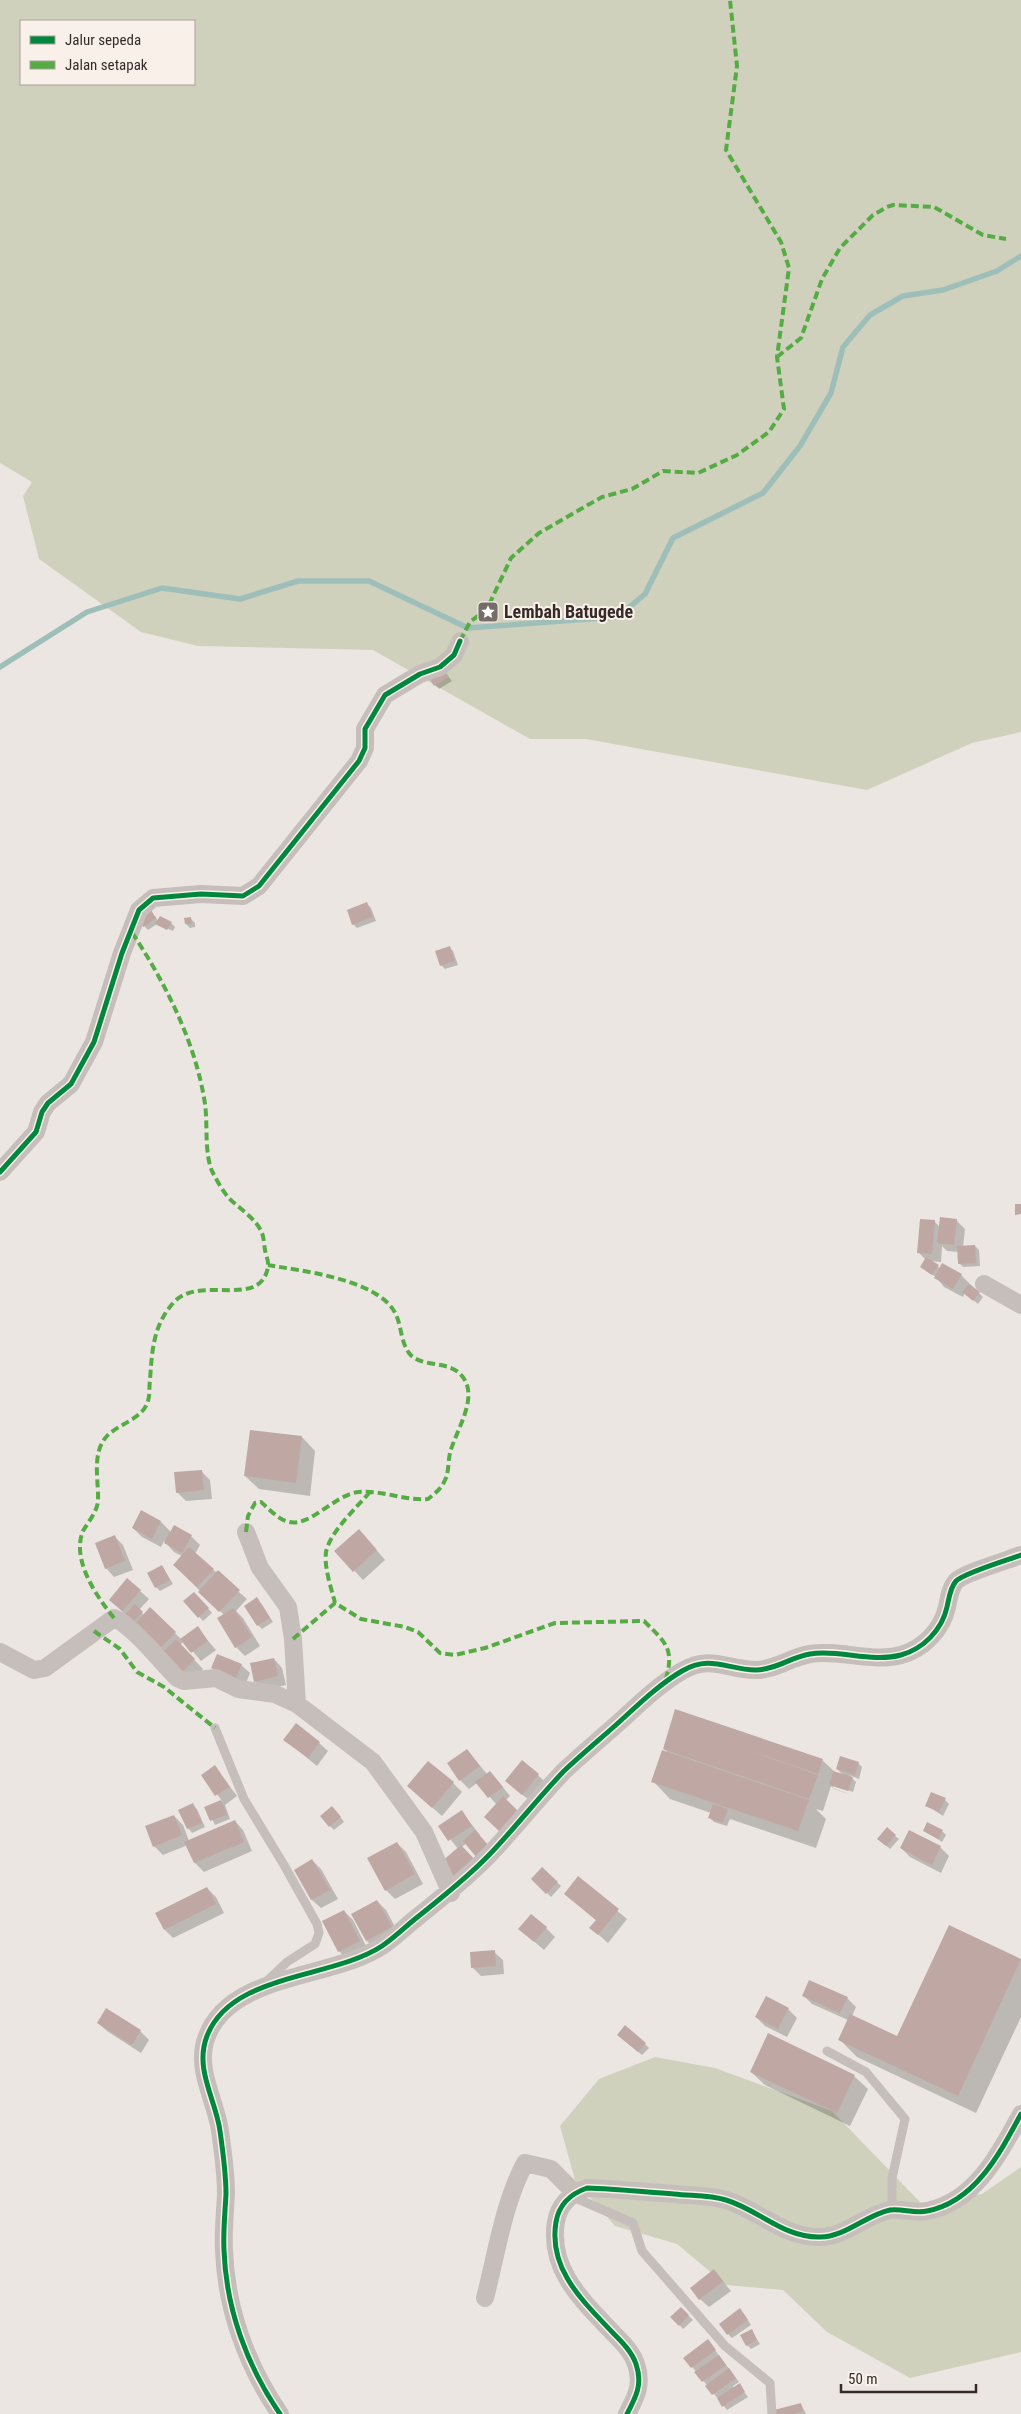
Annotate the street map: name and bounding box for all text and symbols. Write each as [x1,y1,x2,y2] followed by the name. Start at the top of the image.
[20,20,195,85] legend
[65,31,141,49] text: Jalur sepeda
[65,56,148,74] text: Jalan setapak
[476,600,500,624] place icon: Lembah Batugede
[504,601,634,622] place label: Lembah Batugede
[841,2362,976,2394] scale bar
[848,2370,878,2388] text: 50 m

